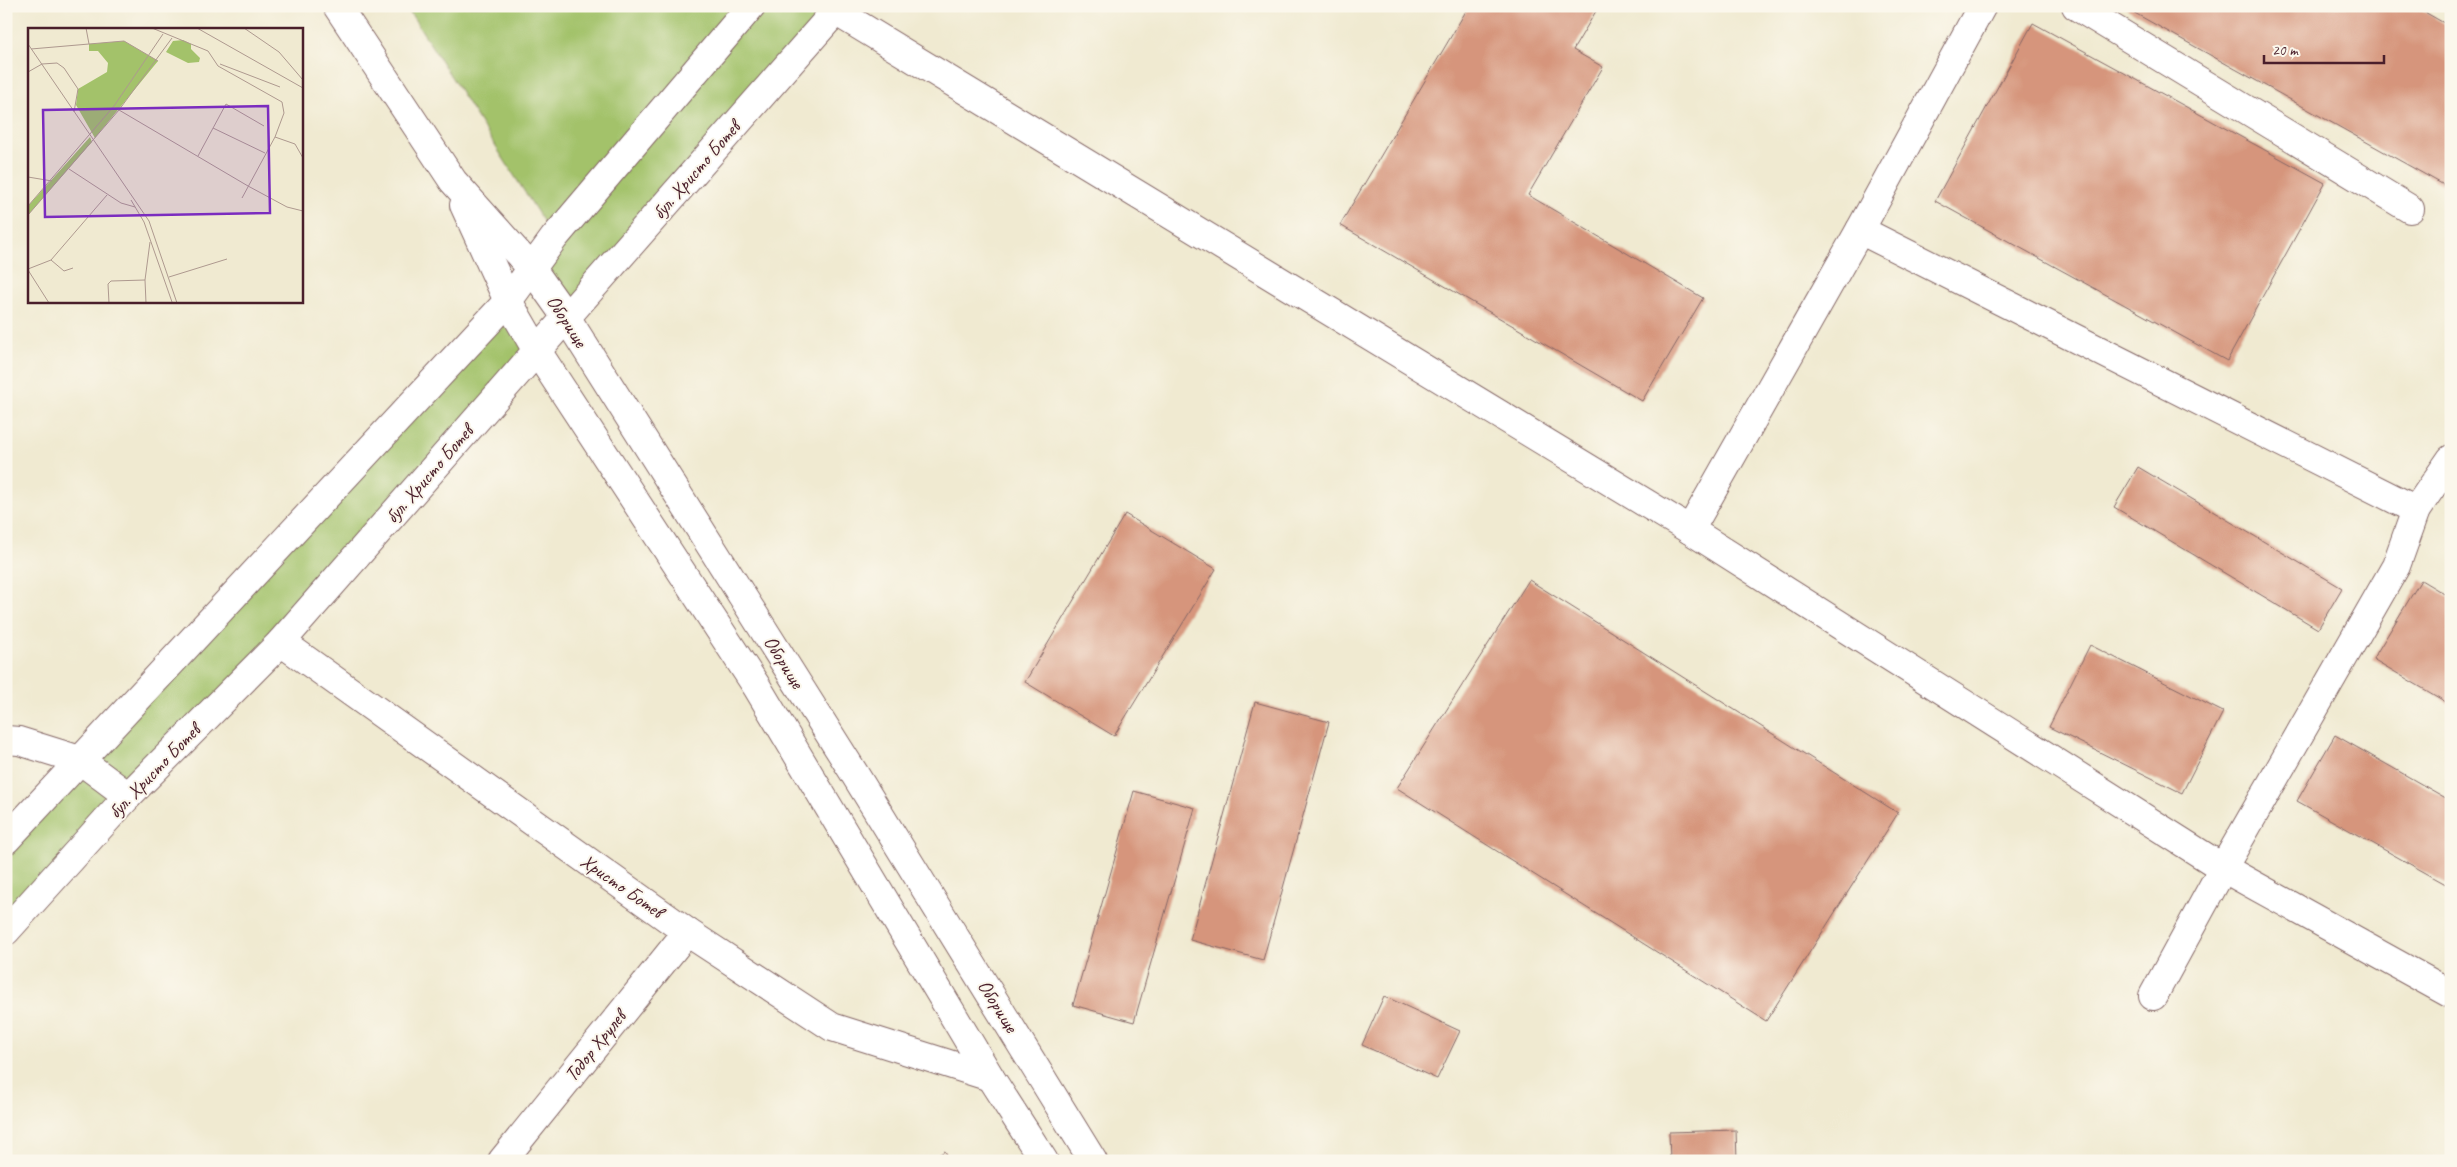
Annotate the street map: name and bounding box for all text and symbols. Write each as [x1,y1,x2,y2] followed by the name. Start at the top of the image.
[28,28,302,302] inset map
[2264,32,2384,64] scale bar
[2272,41,2299,60] text: 20 m
[646,113,748,224] street label: бул. Христо Ботев
[541,290,594,353] street label: Оборище
[379,417,481,528] street label: бул. Христо Ботев
[758,631,811,694] street label: Оборище
[103,716,208,824] street label: бул. Христо Ботев
[576,848,671,925] street label: Христо Ботев
[972,975,1025,1038] street label: Оборище
[559,1003,633,1087] street label: Тодор Хрулев

